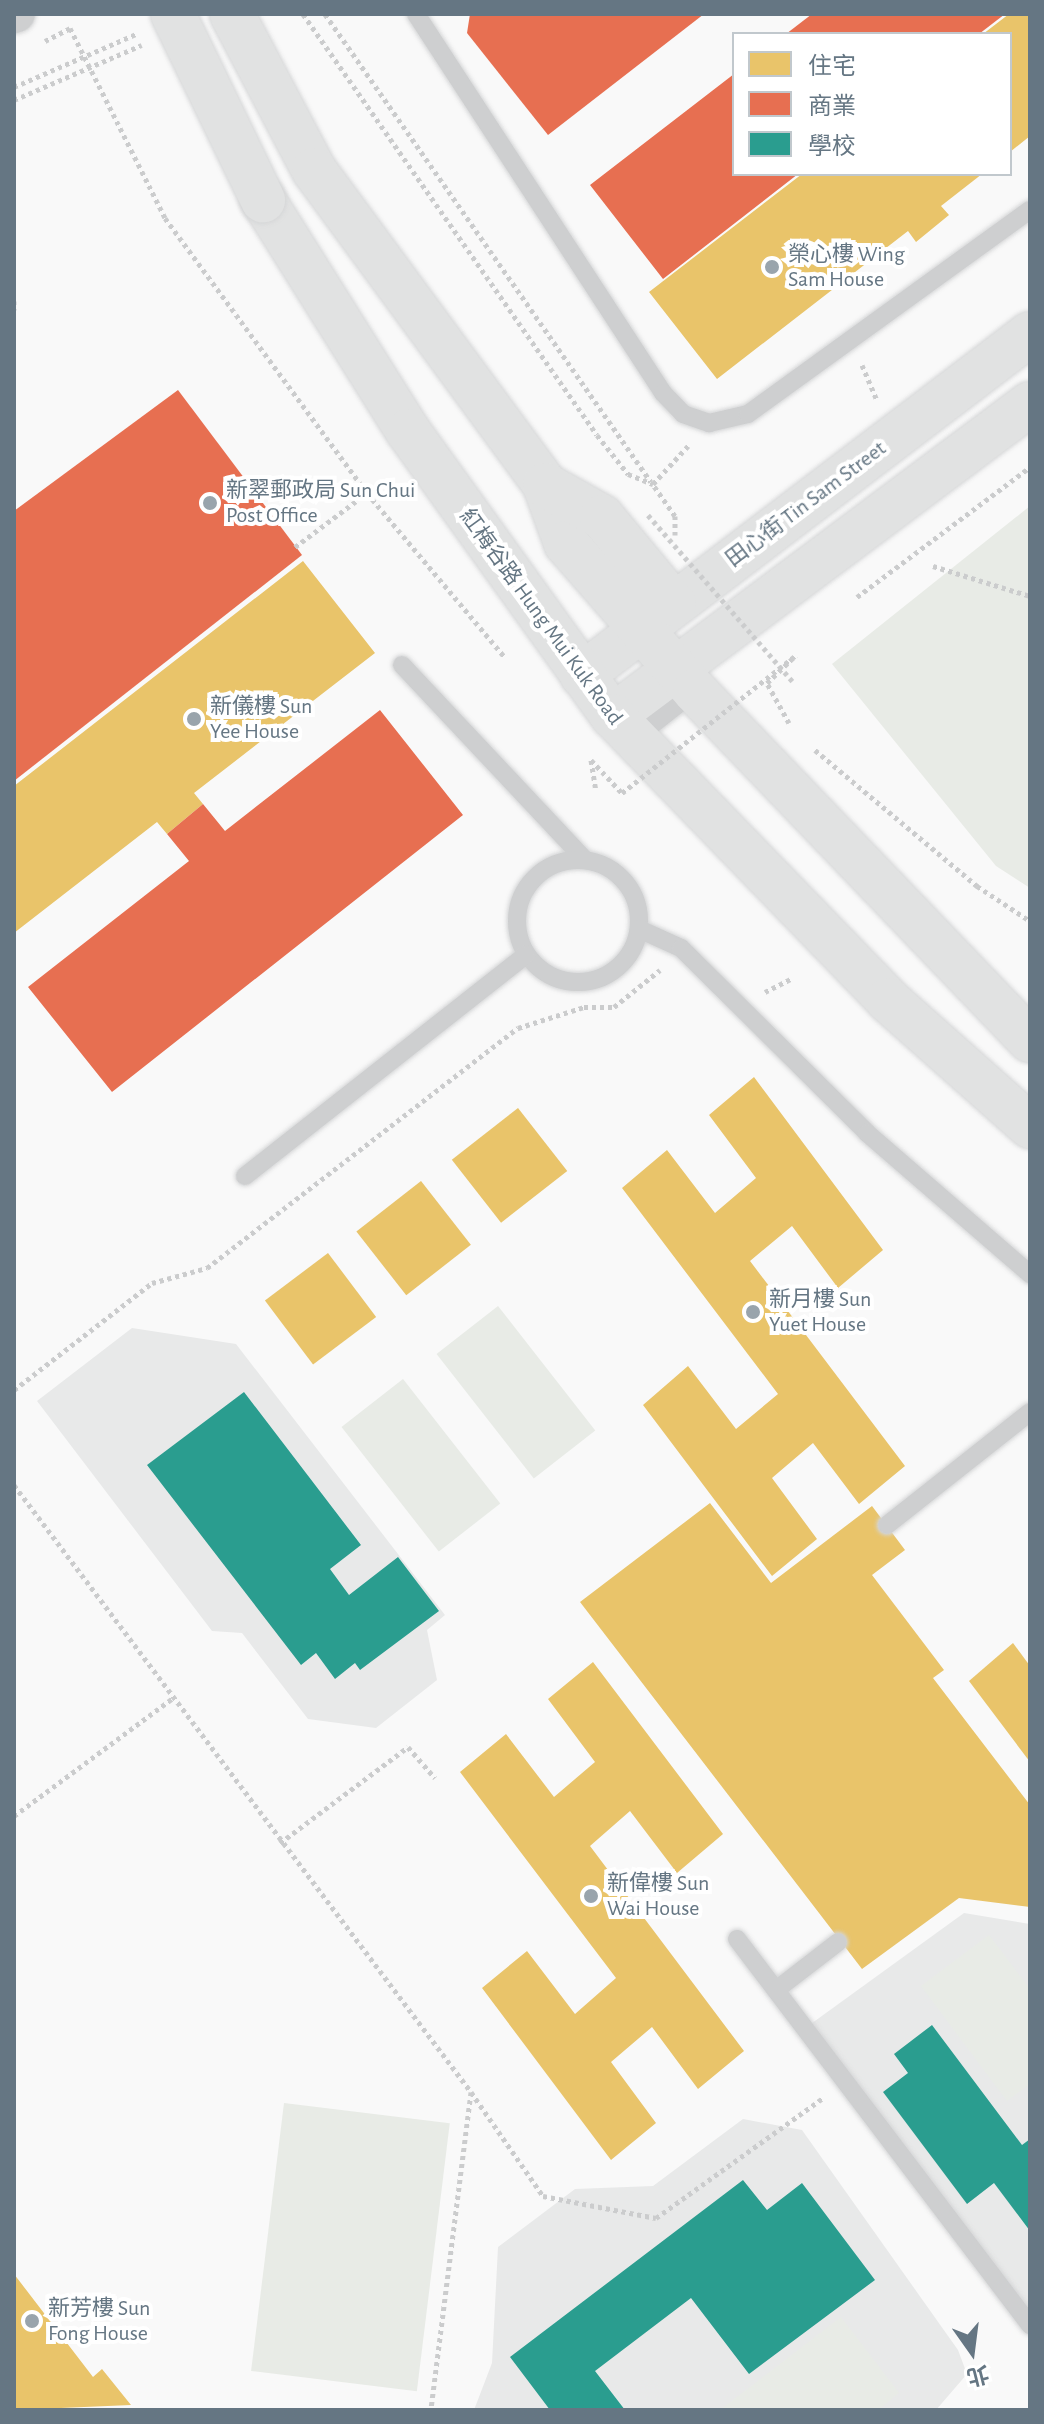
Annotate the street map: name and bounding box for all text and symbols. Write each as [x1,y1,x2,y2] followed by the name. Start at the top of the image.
[732,32,1012,176] legend
[808,55,856,79] text: 住宅
[808,95,856,119] text: 商業
[808,135,856,159] text: 學校
[788,241,905,292] place label: 榮心樓 Wing Sam House
[763,258,781,276] marker: 榮心樓 Wing Sam House
[721,435,891,573] street label: 田心街 Tin Sam Street
[226,477,415,528] place label: 新翠郵政局 Sun Chui Post Office
[201,494,219,512] marker: 新翠郵政局 Sun Chui Post Office
[454,504,628,730] street label: 紅梅谷路 Hung Mui Kuk Road
[210,693,312,744] place label: 新儀樓 Sun Yee House
[185,710,203,728] marker: 新儀樓 Sun Yee House
[769,1286,871,1338] place label: 新月樓 Sun Yuet House
[744,1303,762,1321] marker: 新月樓 Sun Yuet House
[607,1870,709,1922] place label: 新偉樓 Sun Wai House
[582,1887,600,1905] marker: 新偉樓 Sun Wai House
[48,2295,150,2346] place label: 新芳樓 Sun Fong House
[23,2312,41,2330] marker: 新芳樓 Sun Fong House
[932,2312,1012,2392] north arrow
[964,2362,991,2389] text: 北

